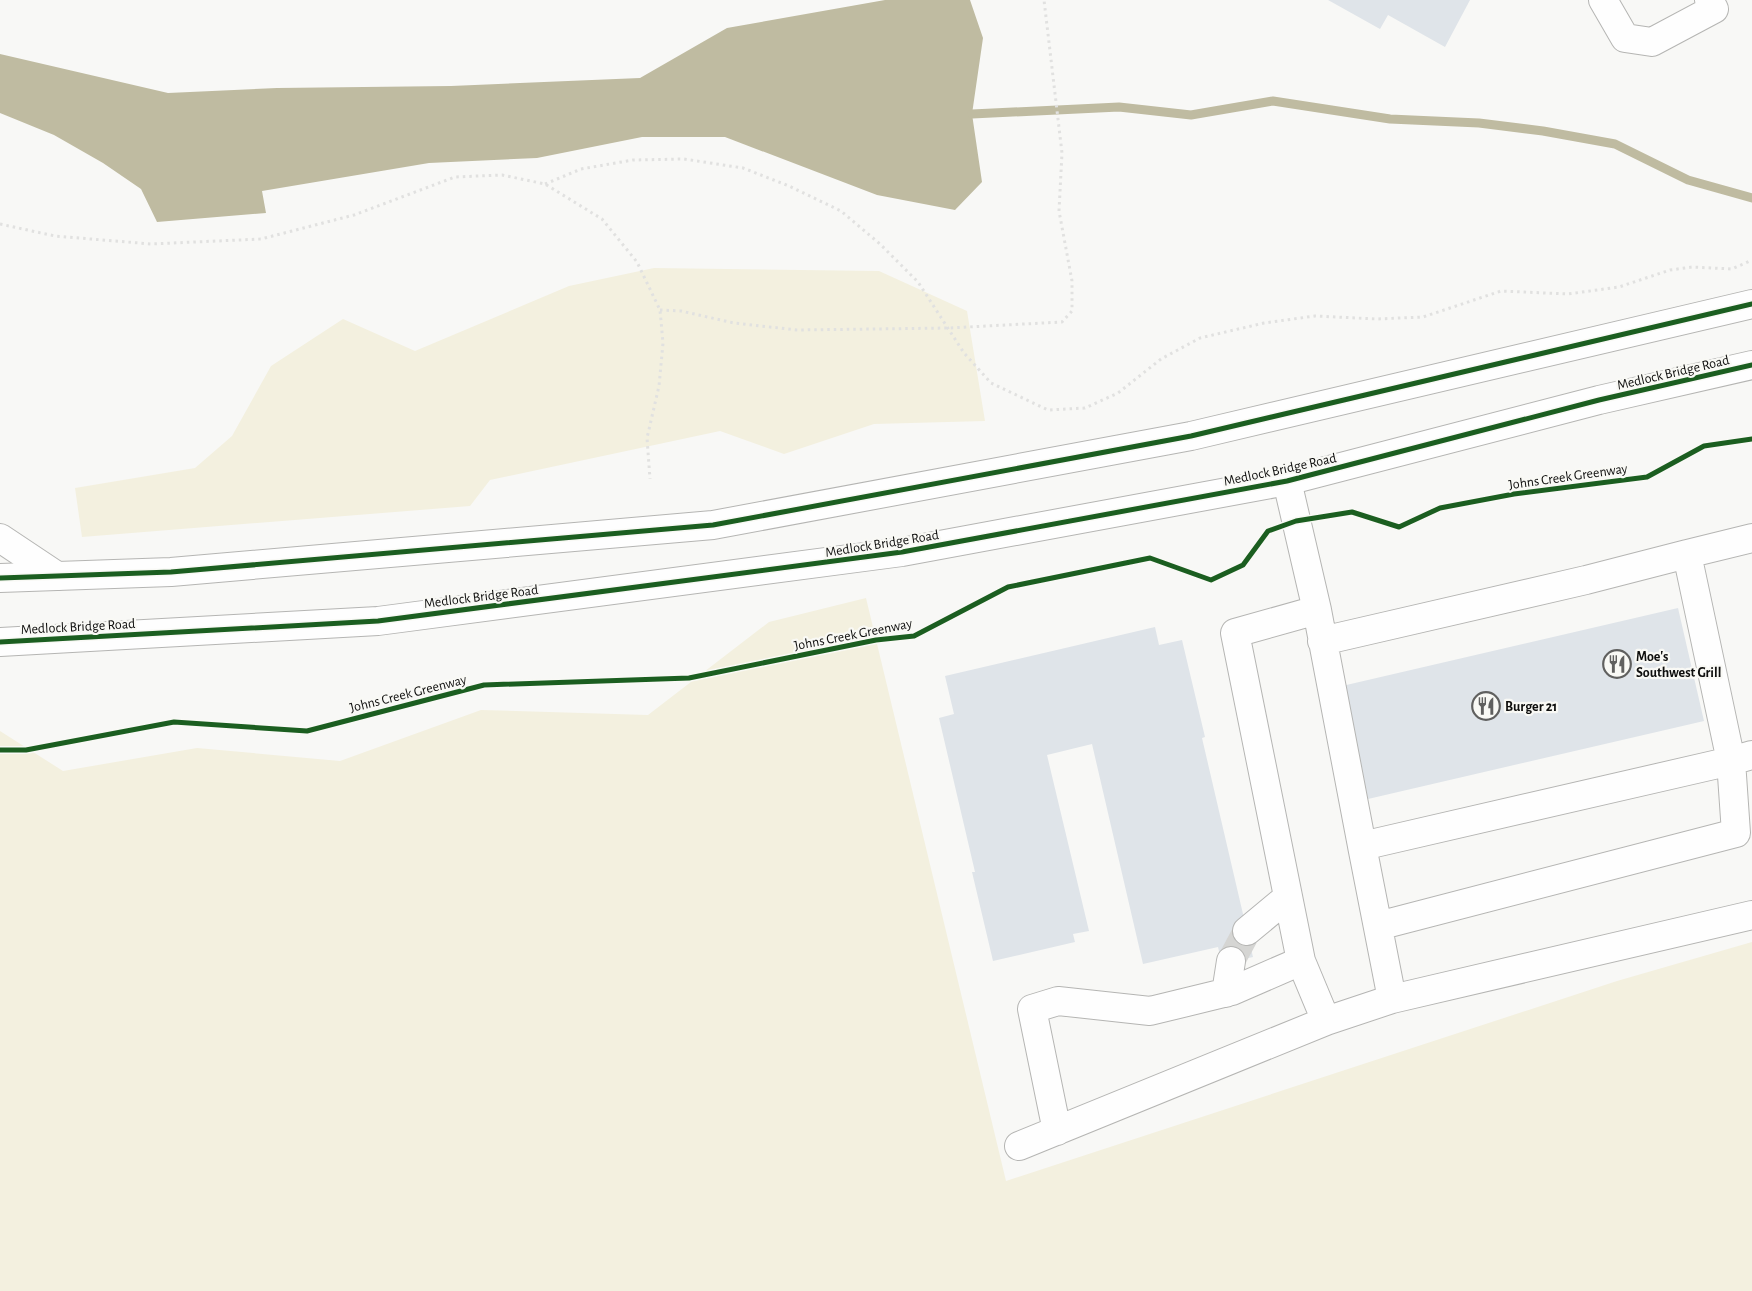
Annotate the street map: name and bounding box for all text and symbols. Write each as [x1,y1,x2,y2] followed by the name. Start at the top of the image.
[1616,353,1731,393] street label: Medlock Bridge Road
[1223,451,1338,489] street label: Medlock Bridge Road
[1508,462,1628,492] street label: Johns Creek Greenway
[824,528,940,560] street label: Medlock Bridge Road
[423,583,539,611] street label: Medlock Bridge Road
[20,617,136,637] street label: Medlock Bridge Road
[793,617,913,653] street label: Johns Creek Greenway
[1602,649,1632,679] restaurant icon: Moe's Southwest Grill
[1636,650,1721,680] place label: Moe's Southwest Grill
[348,673,468,715] street label: Johns Creek Greenway
[1471,691,1501,721] restaurant icon: Burger 21
[1505,700,1557,714] place label: Burger 21

